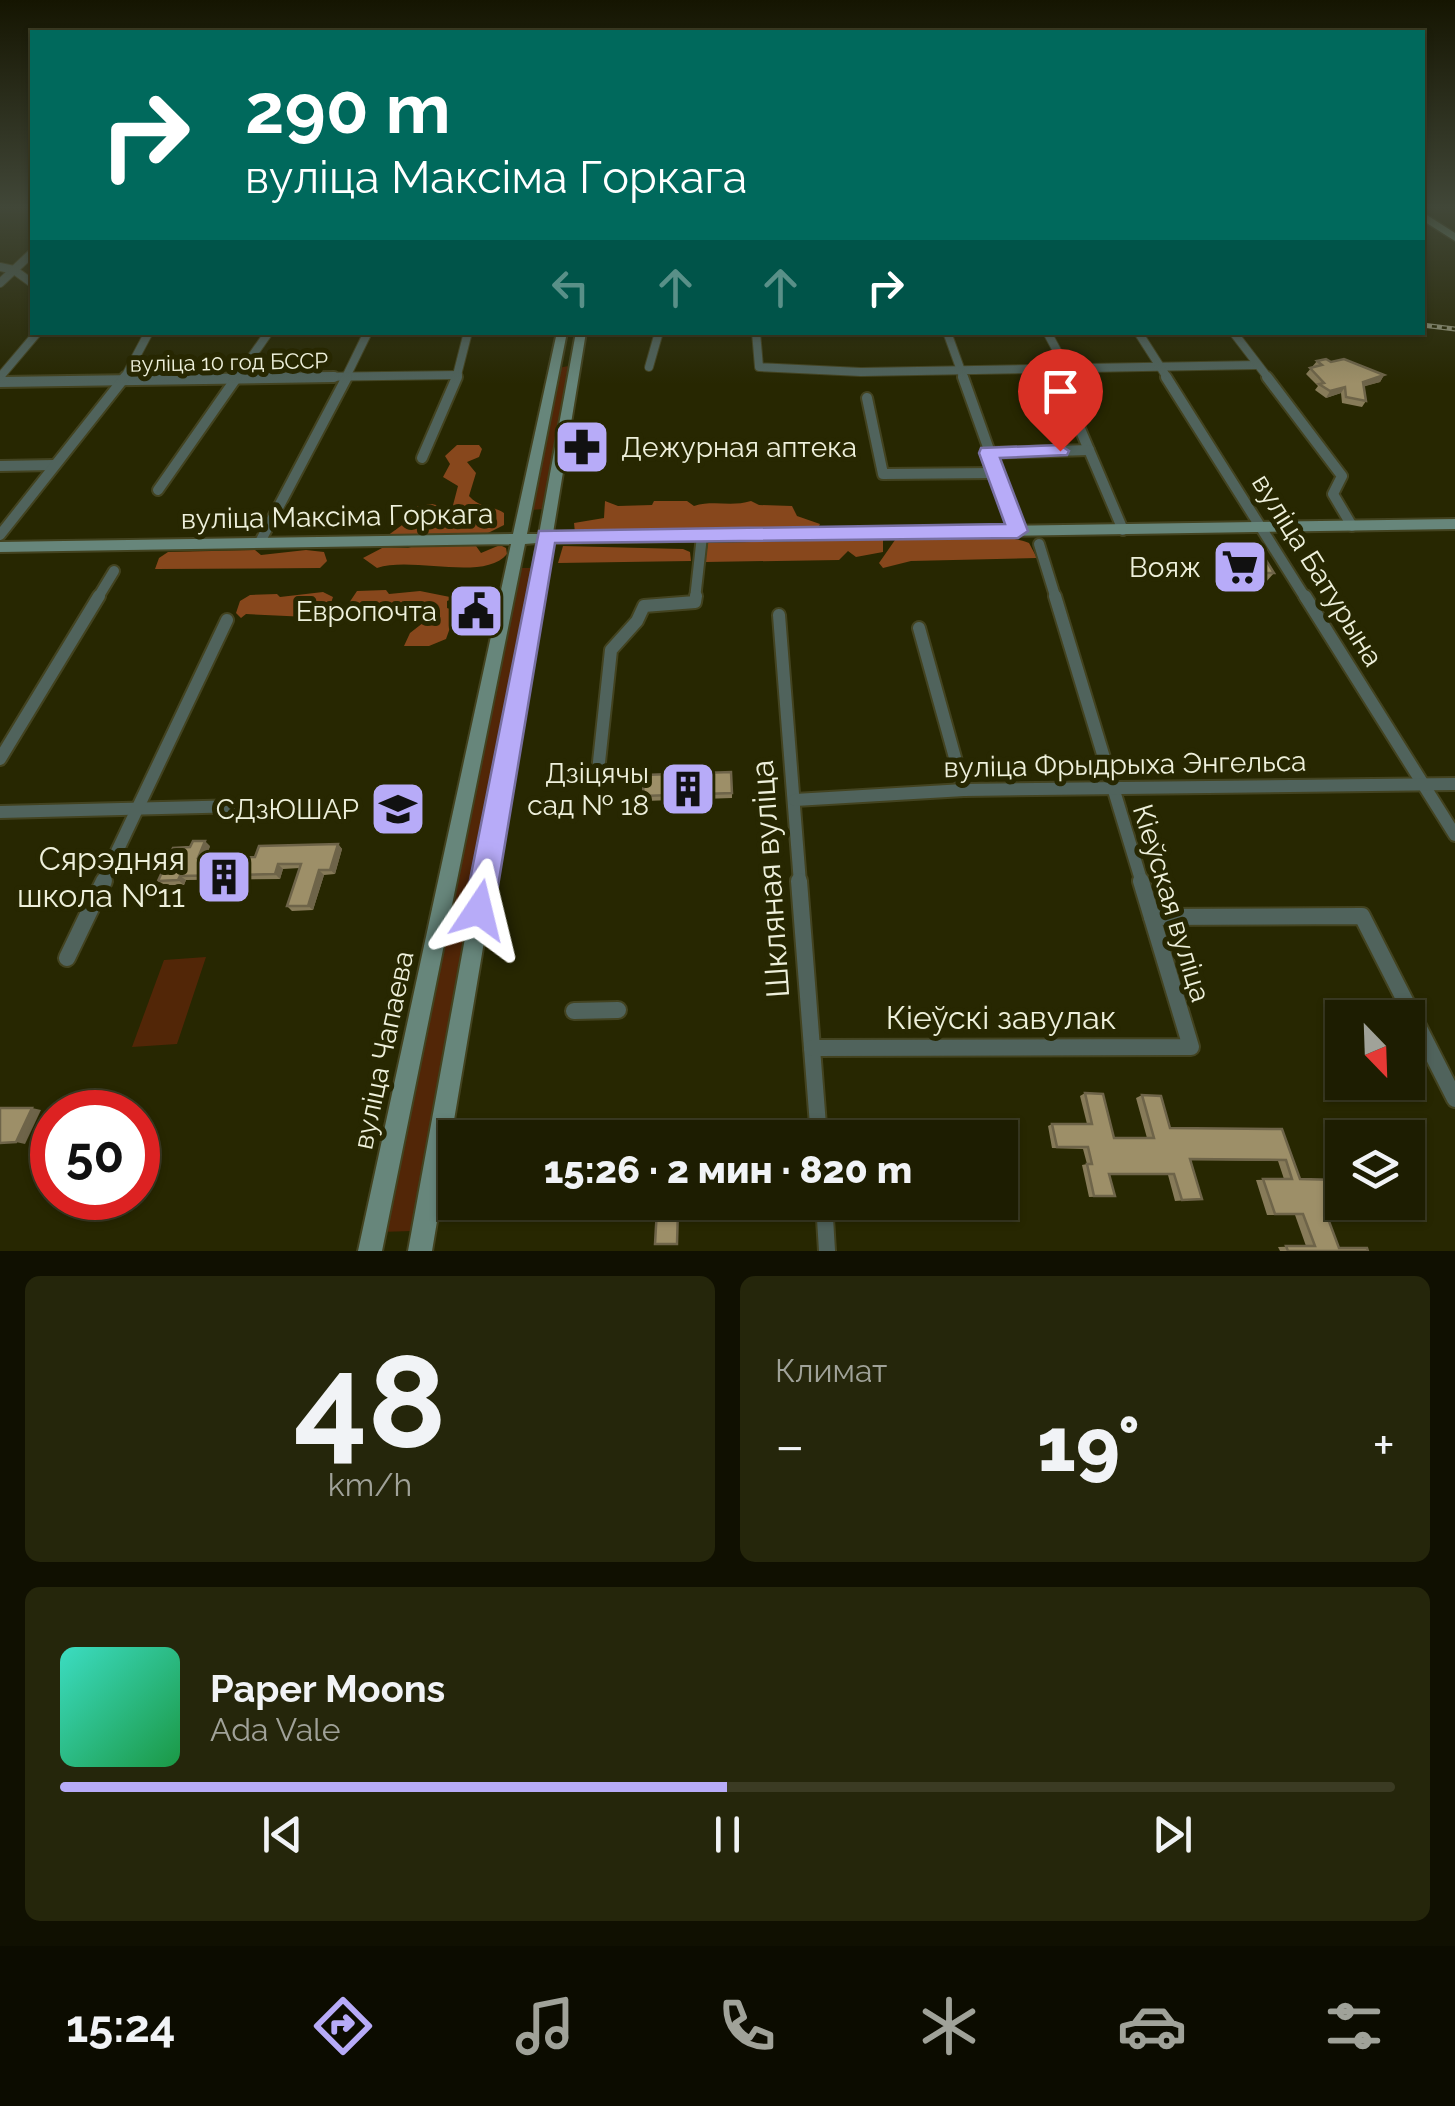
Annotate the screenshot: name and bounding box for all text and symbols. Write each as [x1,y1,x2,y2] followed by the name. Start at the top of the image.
[245,67,451,149] text: 290 m
[80,70,210,200] icon: right
[245,151,747,204] text: вуліца Максіма Горкага
[543,260,598,315] icon: left
[648,260,703,315] icon: ahead
[753,260,808,315] icon: ahead
[858,260,913,315] icon: right
[130,347,329,377] street label: вуліца 10 год БССР
[1018,349,1103,452] pin
[1033,364,1088,419] icon: arrive
[552,417,612,477] pharmacy icon: Дежурная аптека
[621,431,857,464] place label: Дежурная аптека
[1245,468,1390,672] street label: вуліца Батурына
[180,497,494,536] street label: вуліца Максіма Горкага
[1210,537,1270,597] supermarket icon: Вояж
[1129,551,1201,584] place label: Вояж
[446,581,506,641] public building icon: Европочта
[296,595,437,628] place label: Европочта
[943,745,1307,784] street label: вуліца Фрыдрыха Энгельса
[527,757,649,822] place label: Дзіцячы сад № 18
[658,759,718,819] building icon: Дзіцячы сад № 18
[743,759,796,999] street label: Шкляная вуліца
[368,779,428,839] school or university icon: СДзЮШАР
[216,793,359,826] place label: СДзЮШАР
[1126,800,1217,1006] street label: Кіеўская вуліца
[17,840,185,914] place label: Сярэдняя школа №11
[194,847,254,907] building icon: Сярэдняя школа №11
[427,858,531,962] position arrow
[346,948,421,1152] street label: вуліца Чапаева
[886,999,1116,1036] street label: Кіеўскі завулак
[1325,1000,1425,1100] north arrow
[1325,1000,1425,1220] map controls
[30,1090,160,1220] speed limit sign: 50
[1325,1120,1425,1220] button: layers
[544,1147,912,1192] text: 15:26 · 2 мин · 820 m
[294,1325,446,1477] text: 48
[775,1352,887,1389] text: Климат
[1037,1400,1140,1489] text: 19°
[775,1413,805,1478] text: −
[1372,1413,1395,1478] text: +
[328,1466,412,1503] text: km/h
[210,1666,445,1711] text: Paper Moons
[210,1711,341,1748] text: Ada Vale
[255,1807,310,1862] icon: previous
[700,1807,755,1862] icon: pause
[1145,1807,1200,1862] icon: next
[308,1991,378,2061] icon: directions
[510,1991,580,2061] icon: music
[712,1991,782,2061] icon: phone
[914,1991,984,2061] icon: climate
[1117,1991,1187,2061] icon: car
[1319,1991,1389,2061] icon: filters
[66,2000,175,2053] text: 15:24

